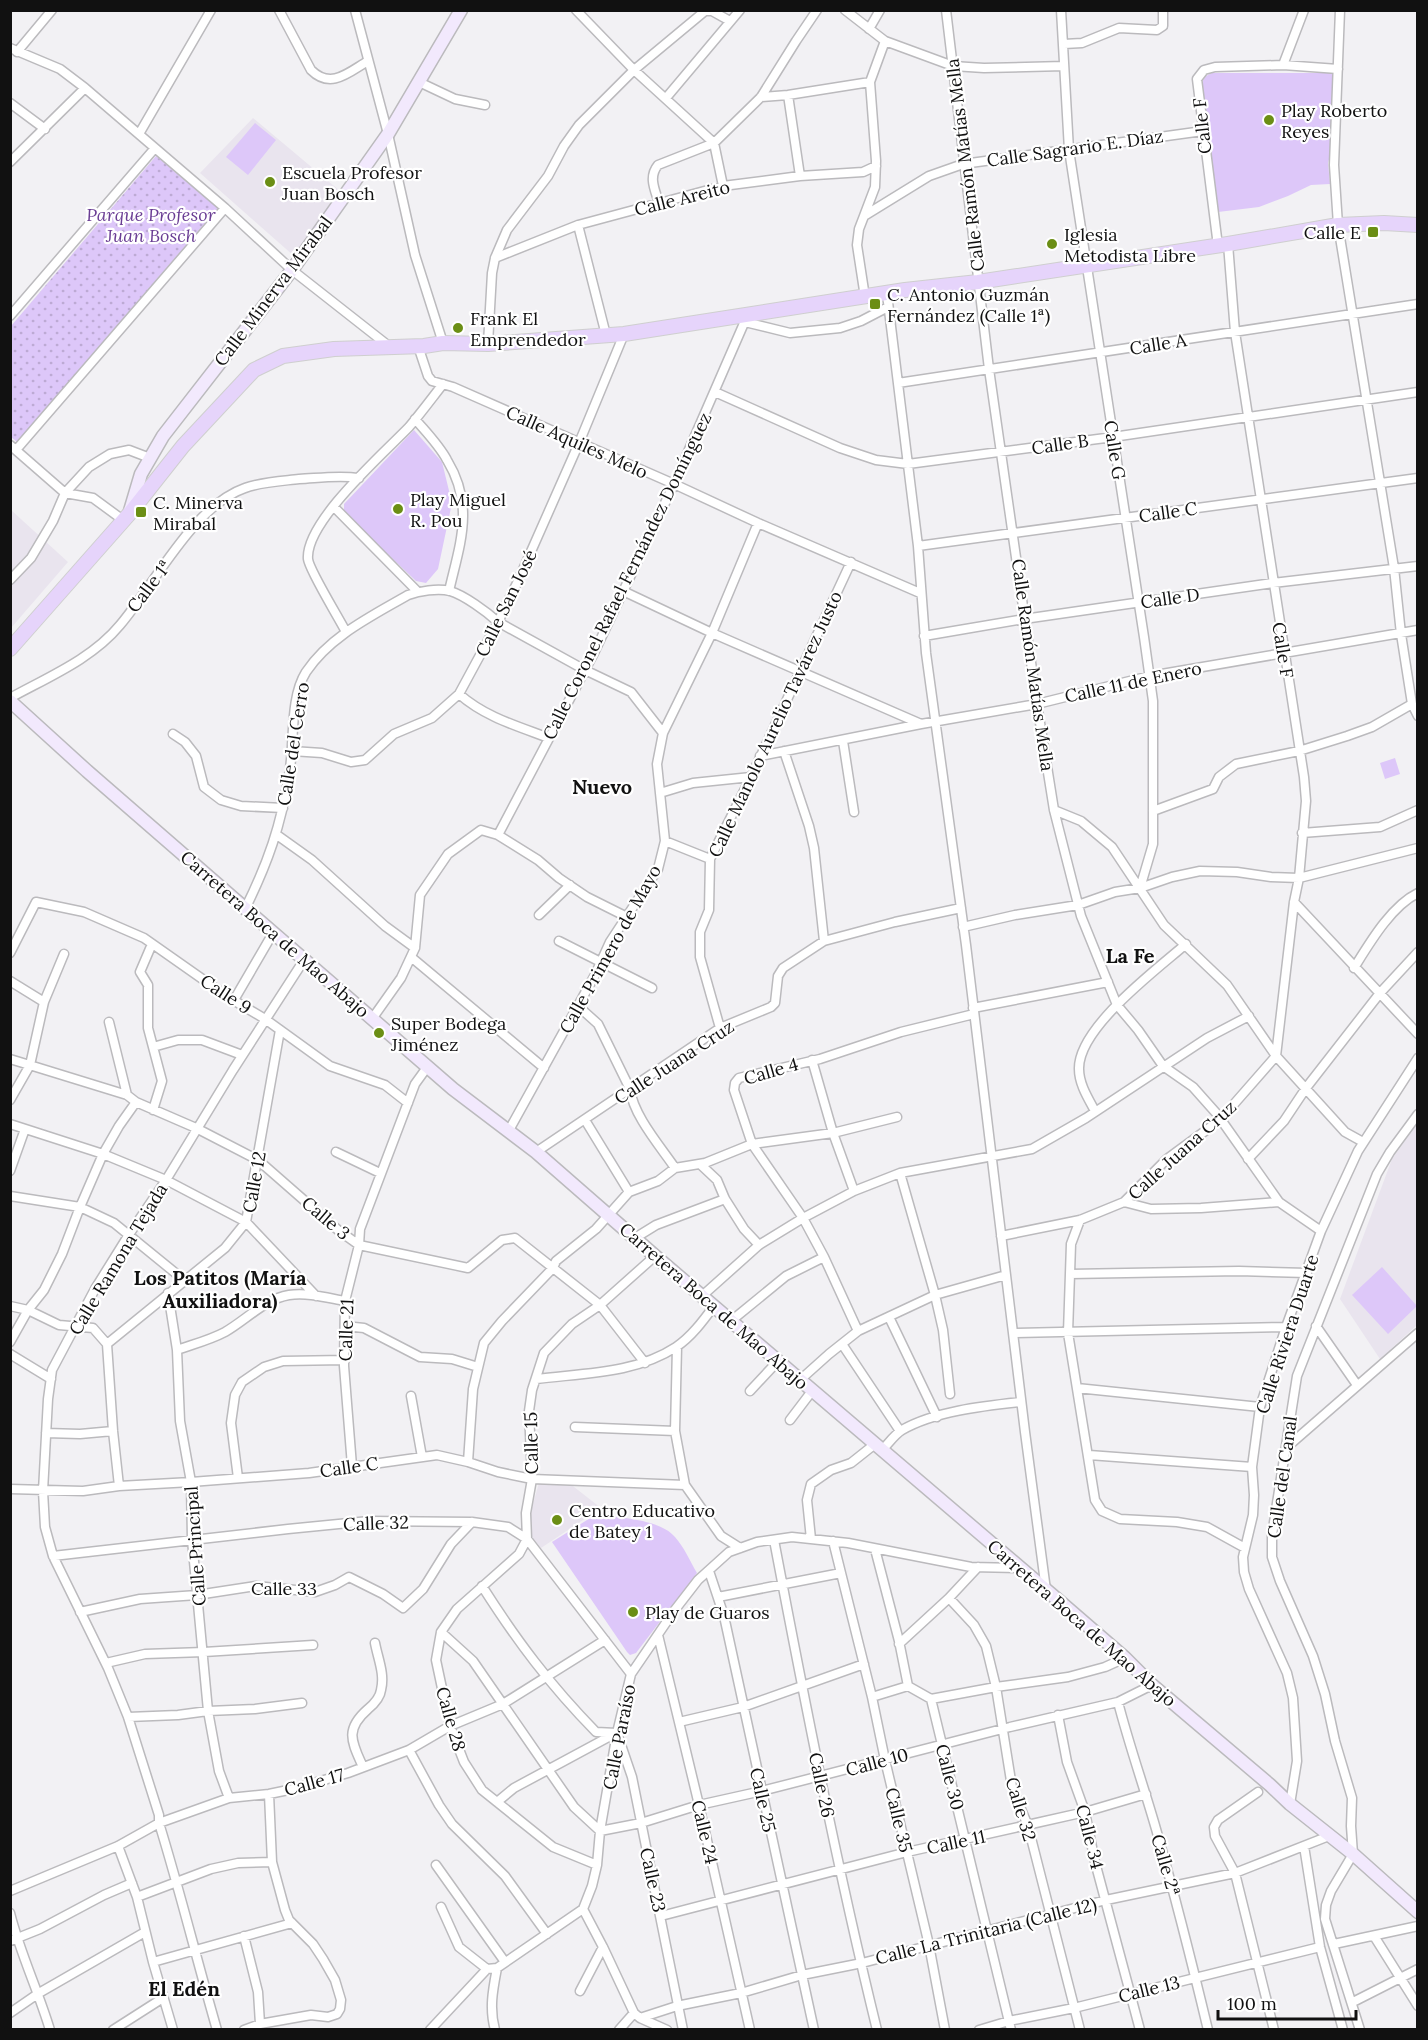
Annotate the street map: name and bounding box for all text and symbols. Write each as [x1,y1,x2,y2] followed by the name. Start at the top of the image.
[941,57,989,273] street label: Calle Ramón Matías Mella
[1188,97,1216,155] street label: Calle F
[1281,99,1387,143] place label: Play Roberto Reyes
[1262,113,1276,127] marker: Play Roberto Reyes
[985,124,1165,172] street label: Calle Sagrario E. Díaz
[281,161,422,205] place label: Escuela Profesor Juan Bosch
[263,175,277,189] marker: Escuela Profesor Juan Bosch
[632,175,732,221] street label: Calle Areito
[86,203,217,247] park label: Parque Profesor Juan Bosch
[209,211,337,371] street label: Calle Minerva Mirabal
[1304,221,1361,244] place label: Calle E
[1064,223,1196,267] place label: Iglesia Metodista Libre
[1366,225,1380,239] marker: Calle E
[1045,237,1059,251] marker: Iglesia Metodista Libre
[887,283,1050,327] place label: C. Antonio Guzmán Fernández (Calle 1ª)
[868,297,882,311] marker: C. Antonio Guzmán Fernández (Calle 1ª)
[470,307,586,351] place label: Frank El Emprendedor
[451,321,465,335] marker: Frank El Emprendedor
[1128,328,1189,360] street label: Calle A
[502,400,652,484] street label: Calle Aquiles Melo
[537,408,717,744] street label: Calle Coronel Rafael Fernández Domínguez
[1099,419,1131,482] street label: Calle G
[1030,429,1090,459] street label: Calle B
[410,488,506,532] place label: Play Miguel R. Pou
[153,491,243,535] place label: C. Minerva Mirabal
[1137,496,1199,527] street label: Calle C
[391,502,405,516] marker: Play Miguel R. Pou
[134,505,148,519] marker: C. Minerva Mirabal
[470,545,542,660] street label: Calle San José
[122,555,176,617] street label: Calle 1ª
[1007,557,1059,773] street label: Calle Ramón Matías Mella
[1139,582,1201,614] street label: Calle D
[703,587,847,861] street label: Calle Manolo Aurelio Tavárez Justo
[1267,621,1299,680] street label: Calle F
[1062,656,1204,708] street label: Calle 11 de Enero
[272,681,314,807] street label: Calle del Cerro
[572,774,632,799] district label: Nuevo
[176,846,374,1022] street label: Carretera Boca de Mao Abajo
[554,861,666,1037] street label: Calle Primero de Mayo
[1105,943,1155,968] district label: La Fe
[196,969,256,1019] street label: Calle 9
[390,1012,506,1056] place label: Super Bodega Jiménez
[610,1015,738,1109] street label: Calle Juana Cruz
[372,1026,386,1040] marker: Super Bodega Jiménez
[741,1052,801,1090] street label: Calle 4
[1123,1095,1241,1205] street label: Calle Juana Cruz
[237,1149,271,1215] street label: Calle 12
[64,1179,172,1339] street label: Calle Ramona Tejada
[297,1191,355,1245] street label: Calle 3
[615,1218,813,1394] street label: Carretera Boca de Mao Abajo
[1250,1251,1324,1417] street label: Calle Riviera Duarte
[134,1265,307,1314] district label: Los Patitos (María Auxiliadora)
[333,1298,359,1362] street label: Calle 21
[519,1412,543,1474] street label: Calle 15
[1262,1414,1302,1540] street label: Calle del Canal
[318,1451,380,1482] street label: Calle C
[179,1485,211,1607] street label: Calle Principal
[569,1499,715,1543] place label: Centro Educativo de Batey 1
[343,1510,409,1536] street label: Calle 32
[550,1513,564,1527] marker: Centro Educativo de Batey 1
[983,1535,1181,1711] street label: Carretera Boca de Mao Abajo
[251,1577,317,1600] street label: Calle 33
[645,1601,770,1624] place label: Play de Guaros
[626,1605,640,1619] marker: Play de Guaros
[597,1682,641,1792] street label: Calle Paraíso
[431,1684,471,1754] street label: Calle 28
[931,1742,969,1812] street label: Calle 30
[843,1743,911,1781] street label: Calle 10
[804,1750,840,1820] street label: Calle 26
[282,1763,346,1801] street label: Calle 17
[745,1766,781,1834] street label: Calle 25
[1000,1774,1042,1844] street label: Calle 32
[880,1785,918,1855] street label: Calle 35
[686,1798,724,1867] street label: Calle 24
[1071,1802,1109,1872] street label: Calle 34
[925,1825,987,1859] street label: Calle 11
[1146,1831,1186,1899] street label: Calle 2ª
[635,1846,671,1914] street label: Calle 23
[873,1892,1099,1970] street label: Calle La Trinitaria (Calle 12)
[1116,1970,1182,2008] street label: Calle 13
[148,1976,220,2001] district label: El Edén
[1218,1983,1356,2021] scale bar
[1227,1992,1277,2015] text: 100 m

